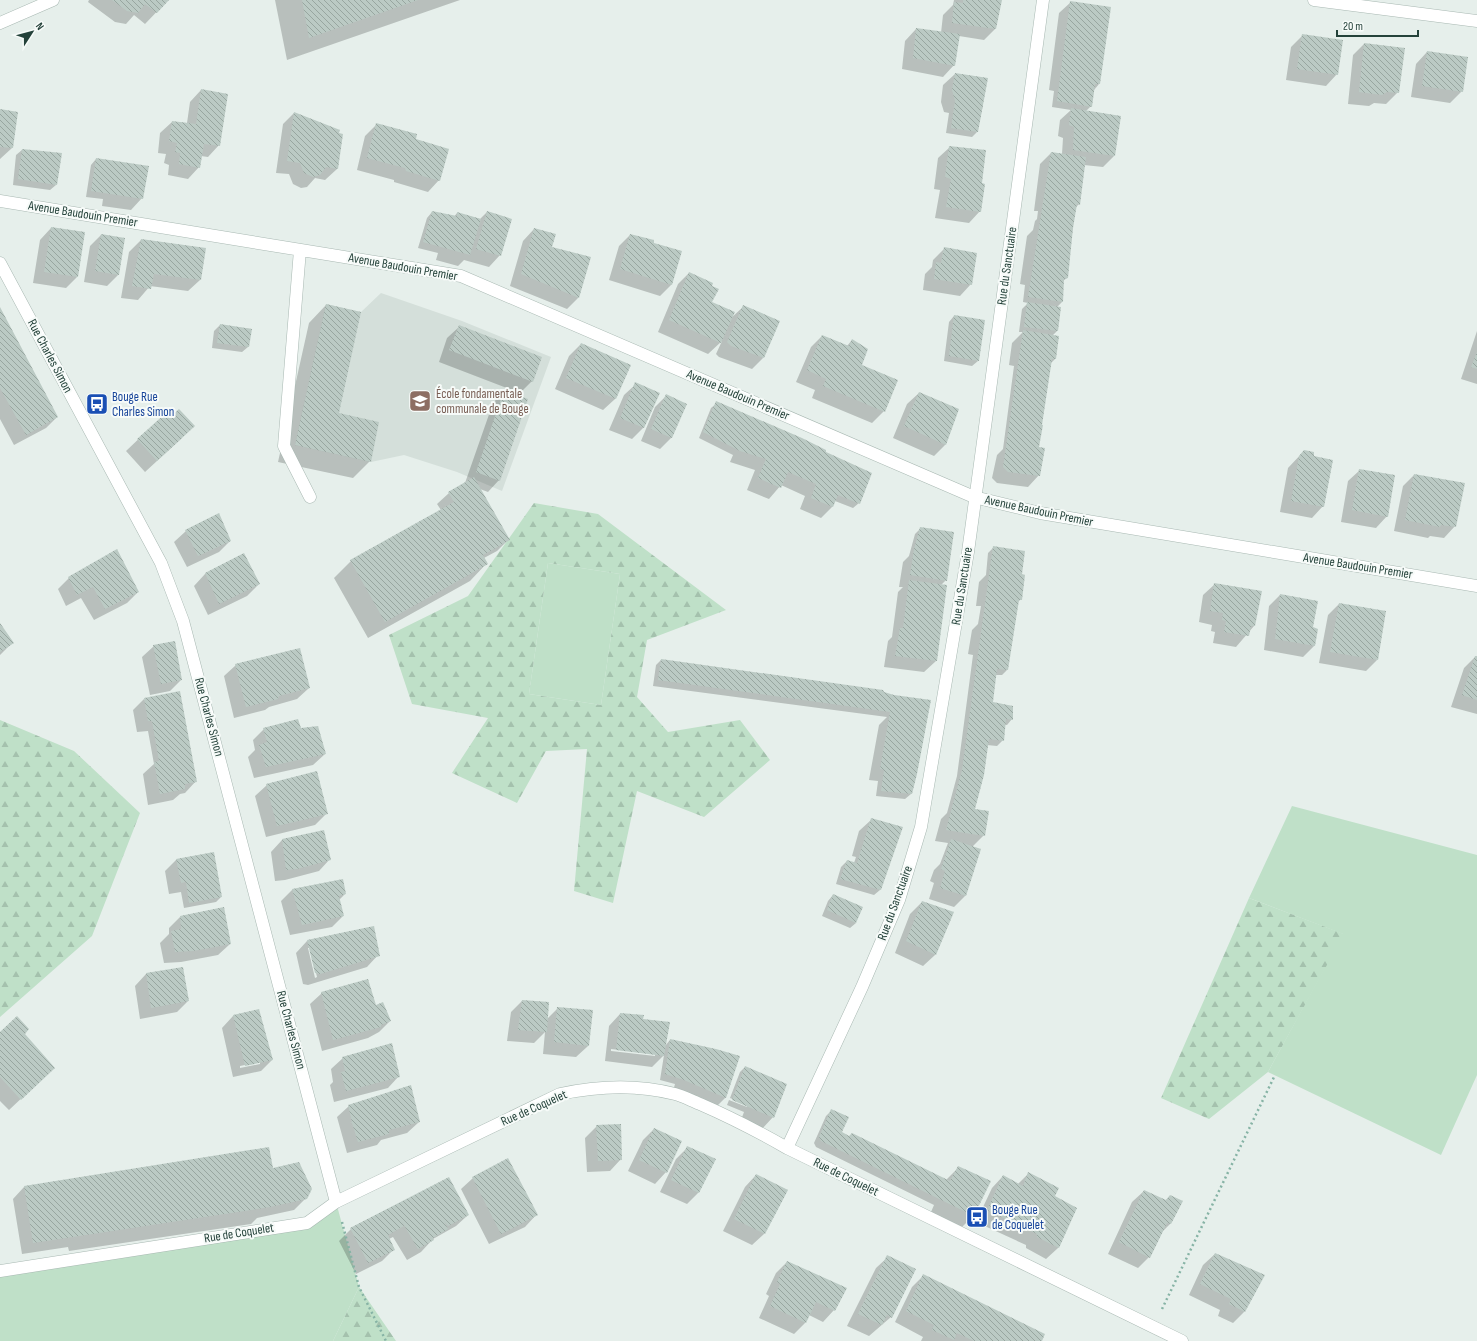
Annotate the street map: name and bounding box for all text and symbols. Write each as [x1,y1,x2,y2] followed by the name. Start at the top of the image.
[12,12,52,52] north arrow
[1337,12,1418,38] scale bar
[1343,19,1363,34] text: 20 m
[33,20,47,33] text: N
[26,197,139,231] street label: Avenue Baudouin Premier
[994,226,1020,306] street label: Rue du Sanctuaire
[346,249,459,285] street label: Avenue Baudouin Premier
[24,316,76,396] street label: Rue Charles Simon
[683,366,792,424] street label: Avenue Baudouin Premier
[436,386,529,417] place label: École fondamentale communale de Bouge
[407,388,433,414] school or university icon: École fondamentale communale de Bouge
[112,389,174,420] place label: Bouge Rue Charles Simon
[84,391,110,417] bus stop icon: Bouge Rue Charles Simon
[982,491,1095,530] street label: Avenue Baudouin Premier
[948,546,976,626] street label: Rue du Sanctuaire
[1301,549,1414,583] street label: Avenue Baudouin Premier
[191,676,227,758] street label: Rue Charles Simon
[874,863,916,943] street label: Rue du Sanctuaire
[273,989,309,1071] street label: Rue Charles Simon
[498,1086,570,1130] street label: Rue de Coquelet
[811,1154,881,1200] street label: Rue de Coquelet
[992,1202,1044,1233] place label: Bouge Rue de Coquelet
[964,1204,990,1230] bus stop icon: Bouge Rue de Coquelet
[203,1220,275,1246] street label: Rue de Coquelet

